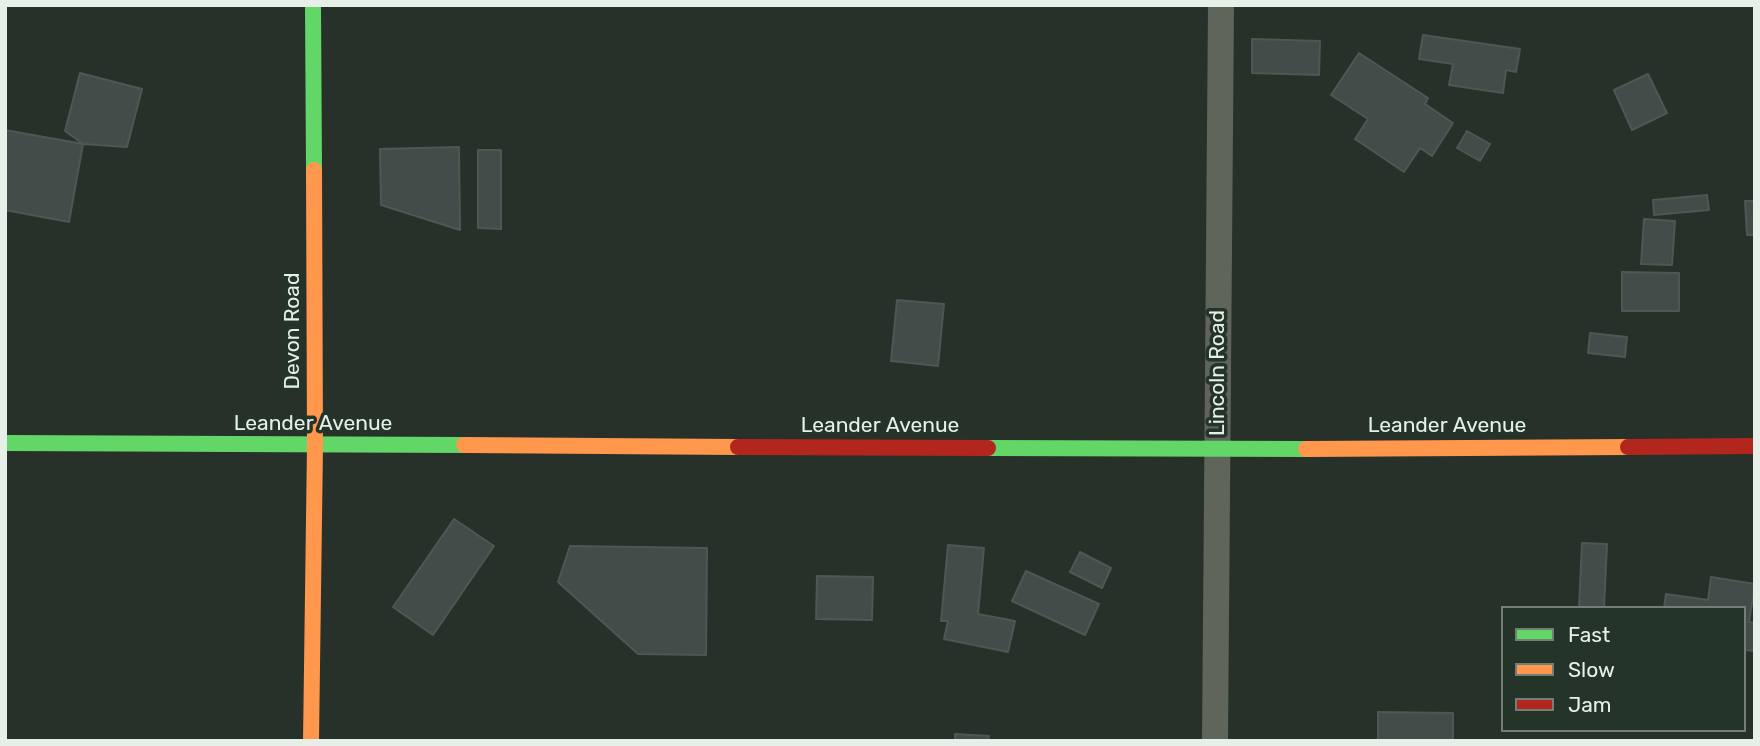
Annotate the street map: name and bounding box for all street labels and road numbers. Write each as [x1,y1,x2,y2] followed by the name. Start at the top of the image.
[280,273,306,389] street label: Devon Road
[1205,310,1231,436] street label: Lincoln Road
[234,411,392,437] street label: Leander Avenue
[801,413,959,439] street label: Leander Avenue
[1368,413,1526,439] street label: Leander Avenue

